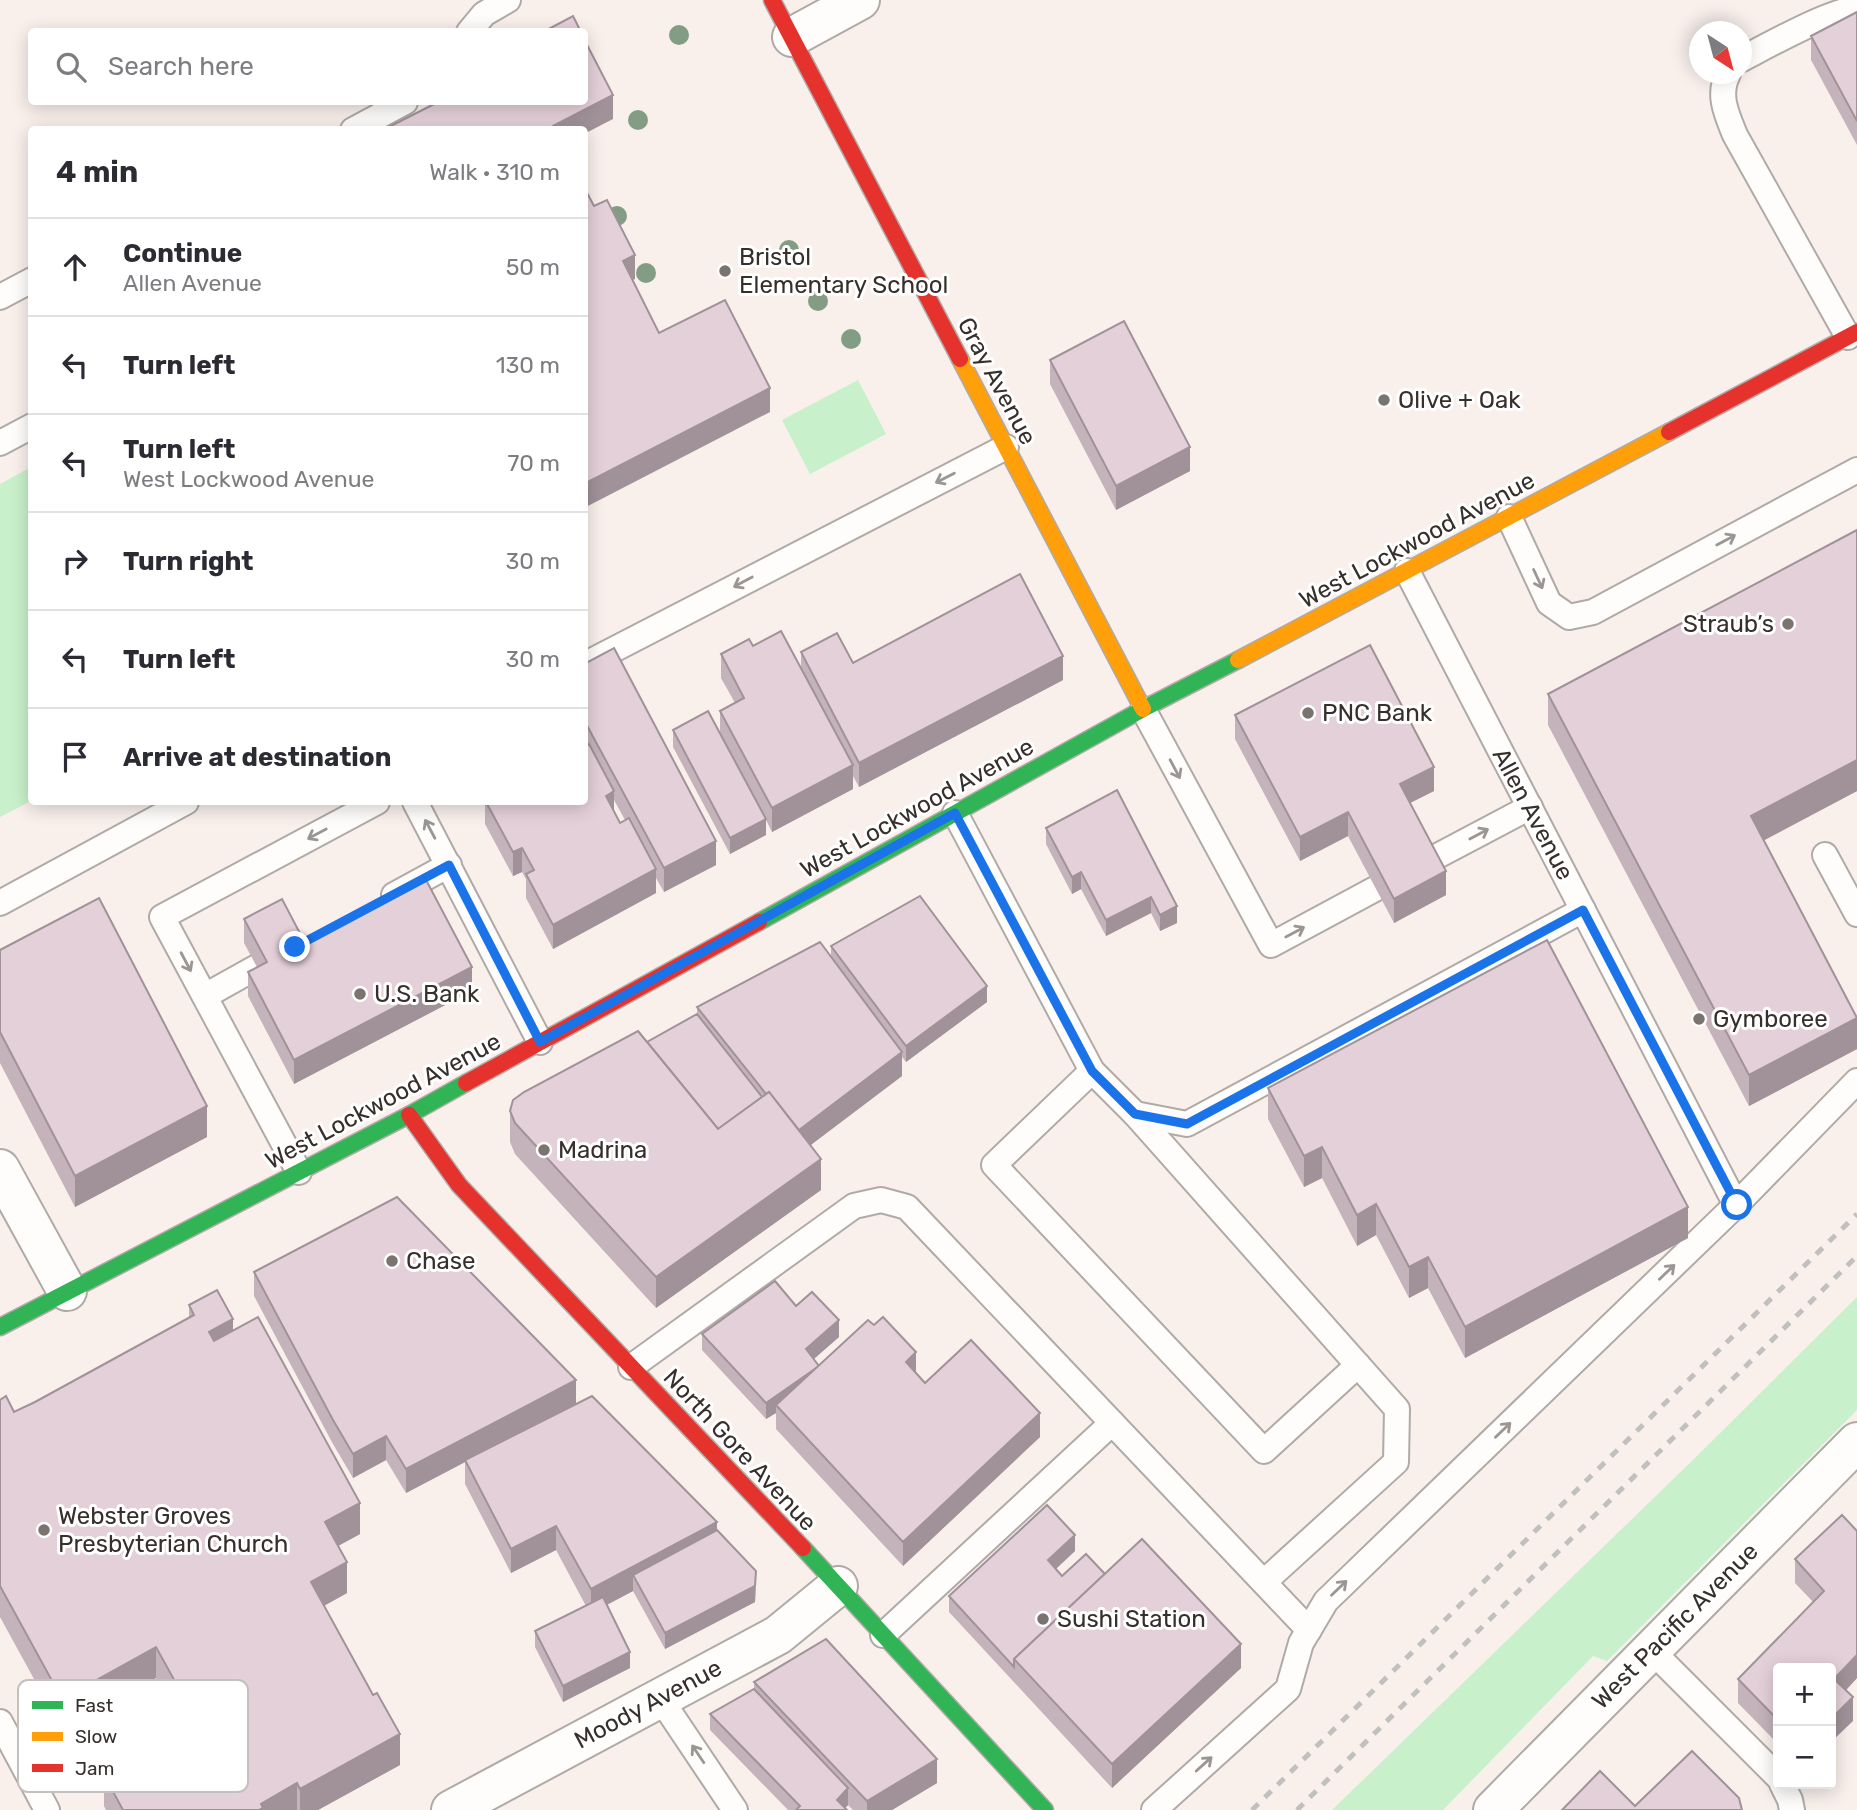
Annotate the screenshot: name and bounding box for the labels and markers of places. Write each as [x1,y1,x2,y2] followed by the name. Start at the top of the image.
[739,243,948,299] place label: Bristol Elementary School
[717,263,733,279] marker: Bristol Elementary School
[1398,386,1521,414] place label: Olive + Oak
[1376,392,1392,408] marker: Olive + Oak
[1683,610,1774,638] place label: Straub’s
[1780,616,1796,632] marker: Straub’s
[1322,699,1433,727] place label: PNC Bank
[1300,705,1316,721] marker: PNC Bank
[374,980,480,1008] place label: U.S. Bank
[352,986,368,1002] marker: U.S. Bank
[1713,1005,1828,1033] place label: Gymboree
[1691,1011,1707,1027] marker: Gymboree
[558,1136,647,1164] place label: Madrina
[536,1142,552,1158] marker: Madrina
[406,1247,476,1275] place label: Chase
[384,1253,400,1269] marker: Chase
[58,1502,288,1558] place label: Webster Groves Presbyterian Church
[36,1522,52,1538] marker: Webster Groves Presbyterian Church
[1057,1605,1206,1633] place label: Sushi Station
[1035,1611,1051,1627] marker: Sushi Station

